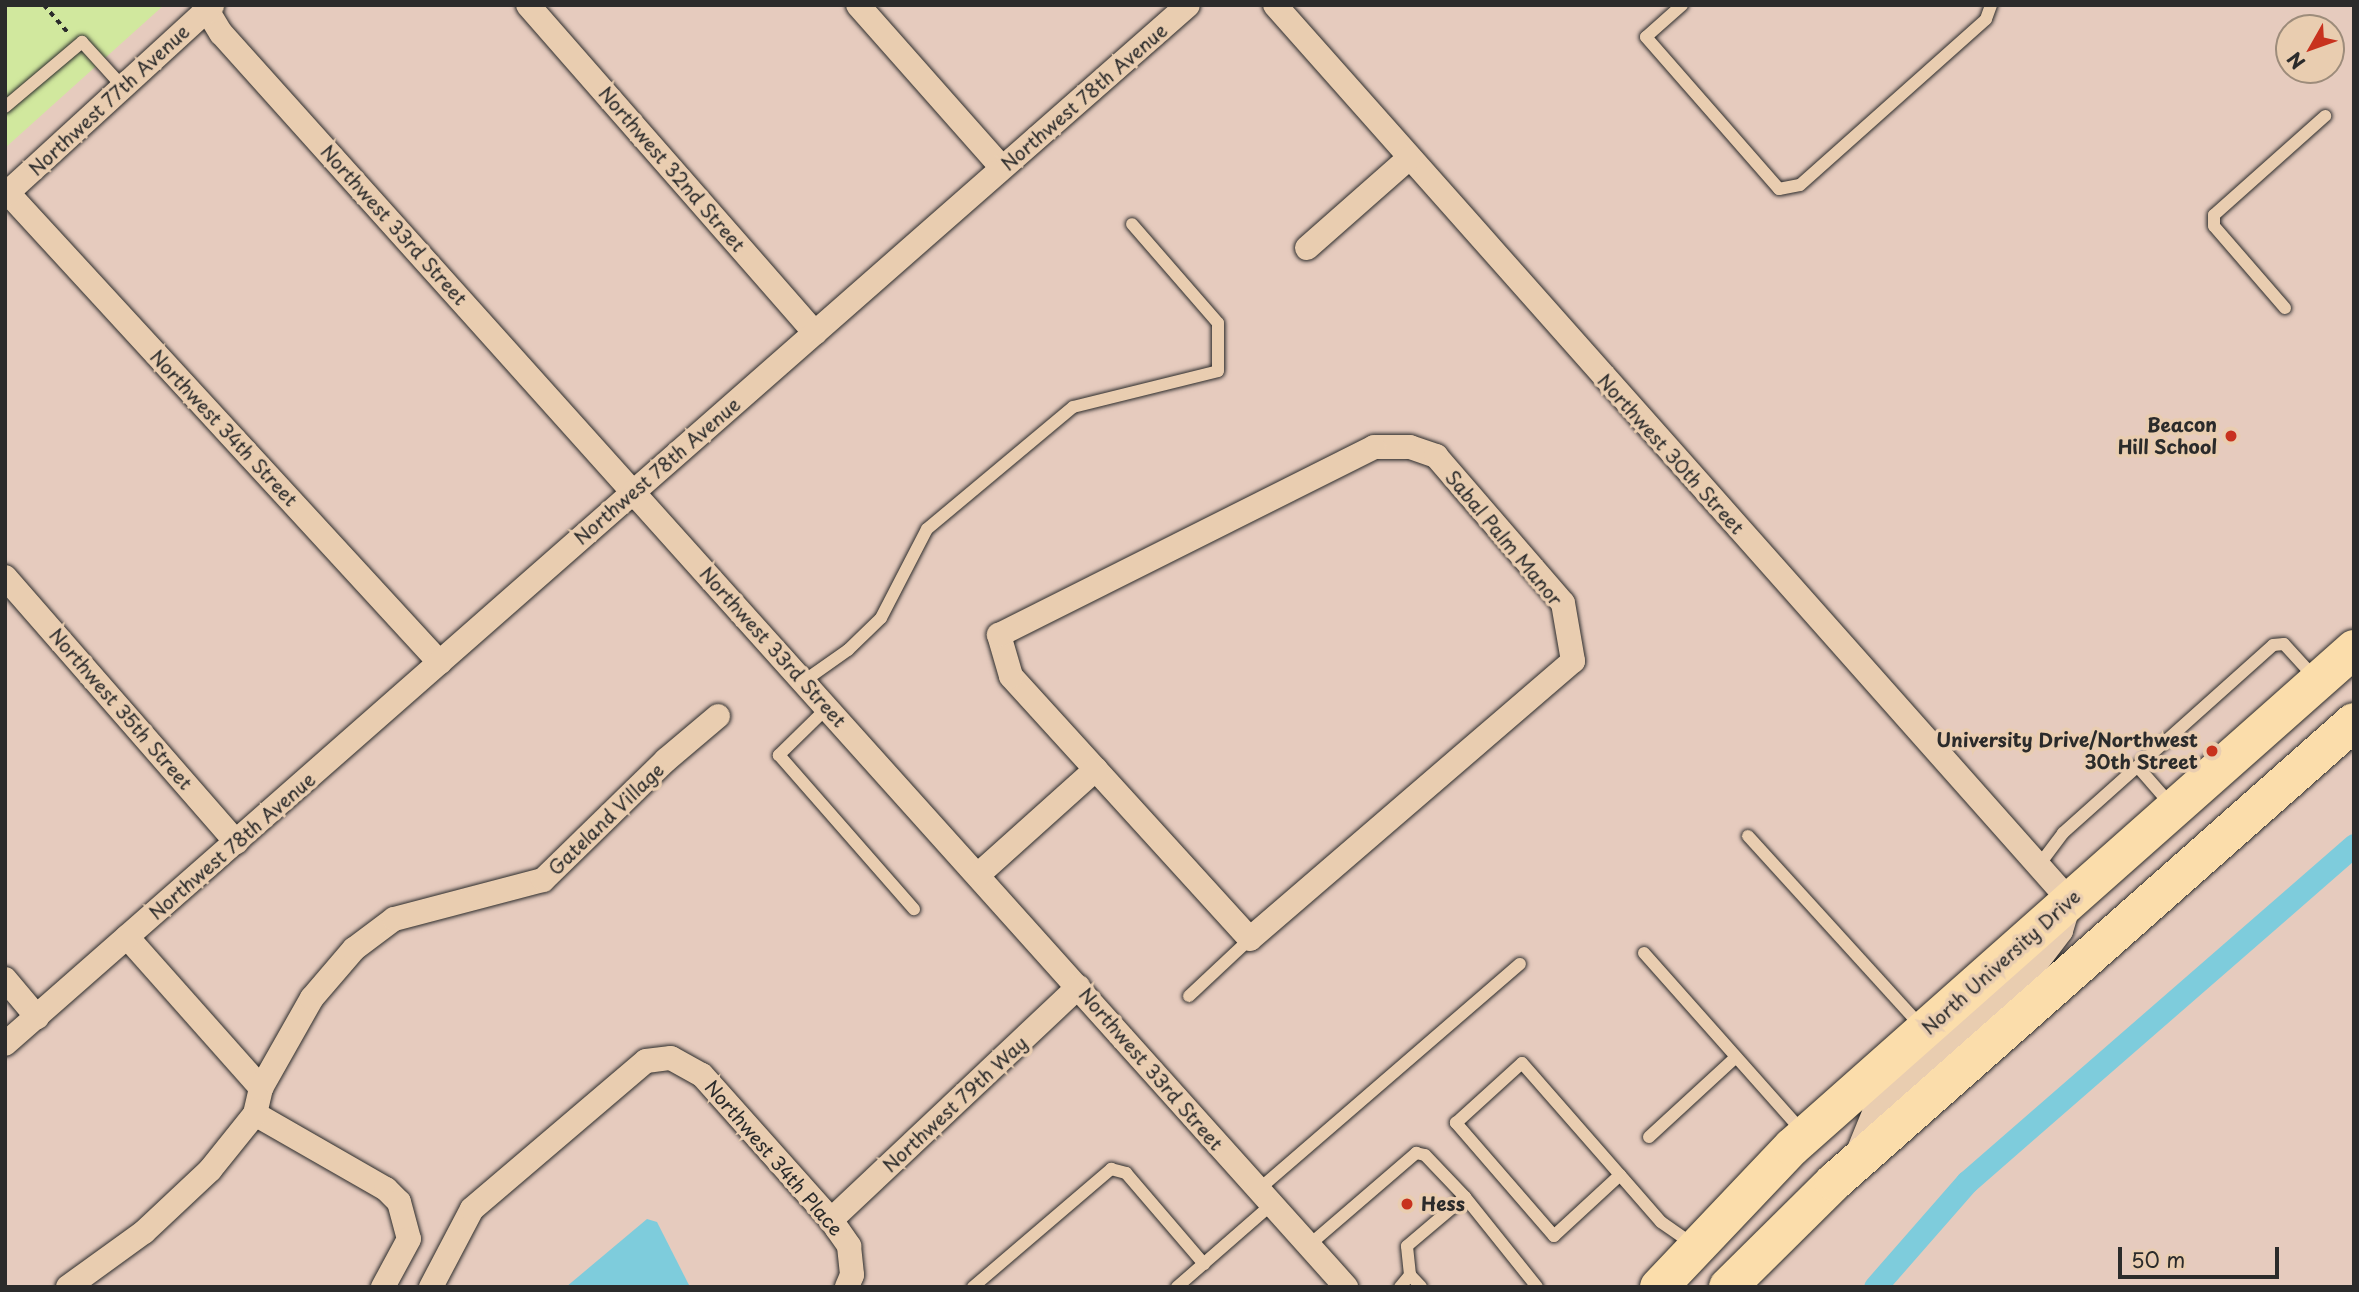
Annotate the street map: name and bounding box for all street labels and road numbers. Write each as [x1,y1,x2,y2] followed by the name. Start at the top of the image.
[996,18,1172,176] street label: Northwest 78th Avenue
[24,19,194,181] street label: Northwest 77th Avenue
[594,82,750,256] street label: Northwest 32nd Street
[316,140,472,310] street label: Northwest 33rd Street
[145,345,303,511] street label: Northwest 34th Street
[1593,369,1749,539] street label: Northwest 30th Street
[569,392,745,550] street label: Northwest 78th Avenue
[1440,465,1568,611] street label: Sabal Palm Manor
[695,562,851,732] street label: Northwest 33rd Street
[45,624,197,794] street label: Northwest 35th Street
[544,758,668,880] street label: Gateland Village
[144,767,320,925] street label: Northwest 78th Avenue
[1917,885,2085,1039] street label: North University Drive
[1074,983,1228,1155] street label: Northwest 33rd Street
[878,1032,1032,1176] street label: Northwest 79th Way
[700,1076,848,1240] street label: Northwest 34th Place

